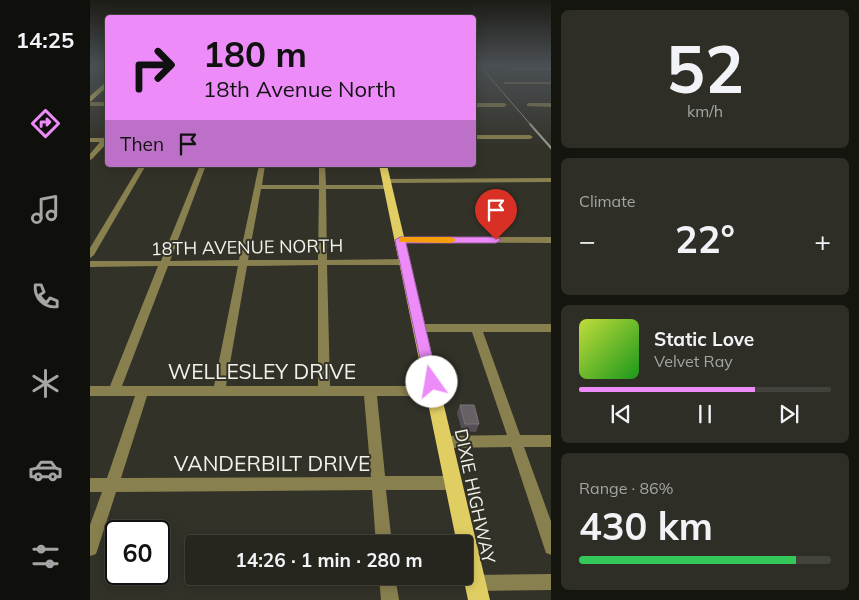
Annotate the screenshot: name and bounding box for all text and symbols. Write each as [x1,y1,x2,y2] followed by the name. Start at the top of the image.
[16,26,74,54] text: 14:25
[666,28,744,109] text: 52
[203,32,307,76] text: 180 m
[120,35,185,100] icon: right
[203,75,396,103] text: 18th Avenue North
[687,101,723,121] text: km/h
[28,106,63,141] icon: directions
[174,130,202,158] icon: arrive
[120,132,164,156] text: Then
[475,189,517,240] pin
[579,191,635,211] text: Climate
[28,192,63,227] icon: music
[482,196,510,224] icon: arrive
[675,215,735,263] text: 22°
[579,223,596,258] text: −
[814,223,831,258] text: +
[151,234,343,260] street label: 18TH AVENUE NORTH
[28,279,63,314] icon: phone
[654,327,754,351] text: Static Love
[654,351,733,371] text: Velvet Ray
[405,355,457,407] position arrow
[168,358,356,384] street label: WELLESLEY DRIVE
[28,366,63,401] icon: climate
[607,400,635,428] icon: previous
[691,400,719,428] icon: pause
[775,400,803,428] icon: next
[449,427,501,567] street label: DIXIE HIGHWAY
[174,450,370,476] street label: VANDERBILT DRIVE
[28,452,63,487] icon: car
[579,478,674,498] text: Range · 86%
[579,502,713,550] text: 430 km
[105,520,170,585] speed limit sign: 60
[28,539,63,574] icon: filters
[235,548,423,572] text: 14:26 · 1 min · 280 m

